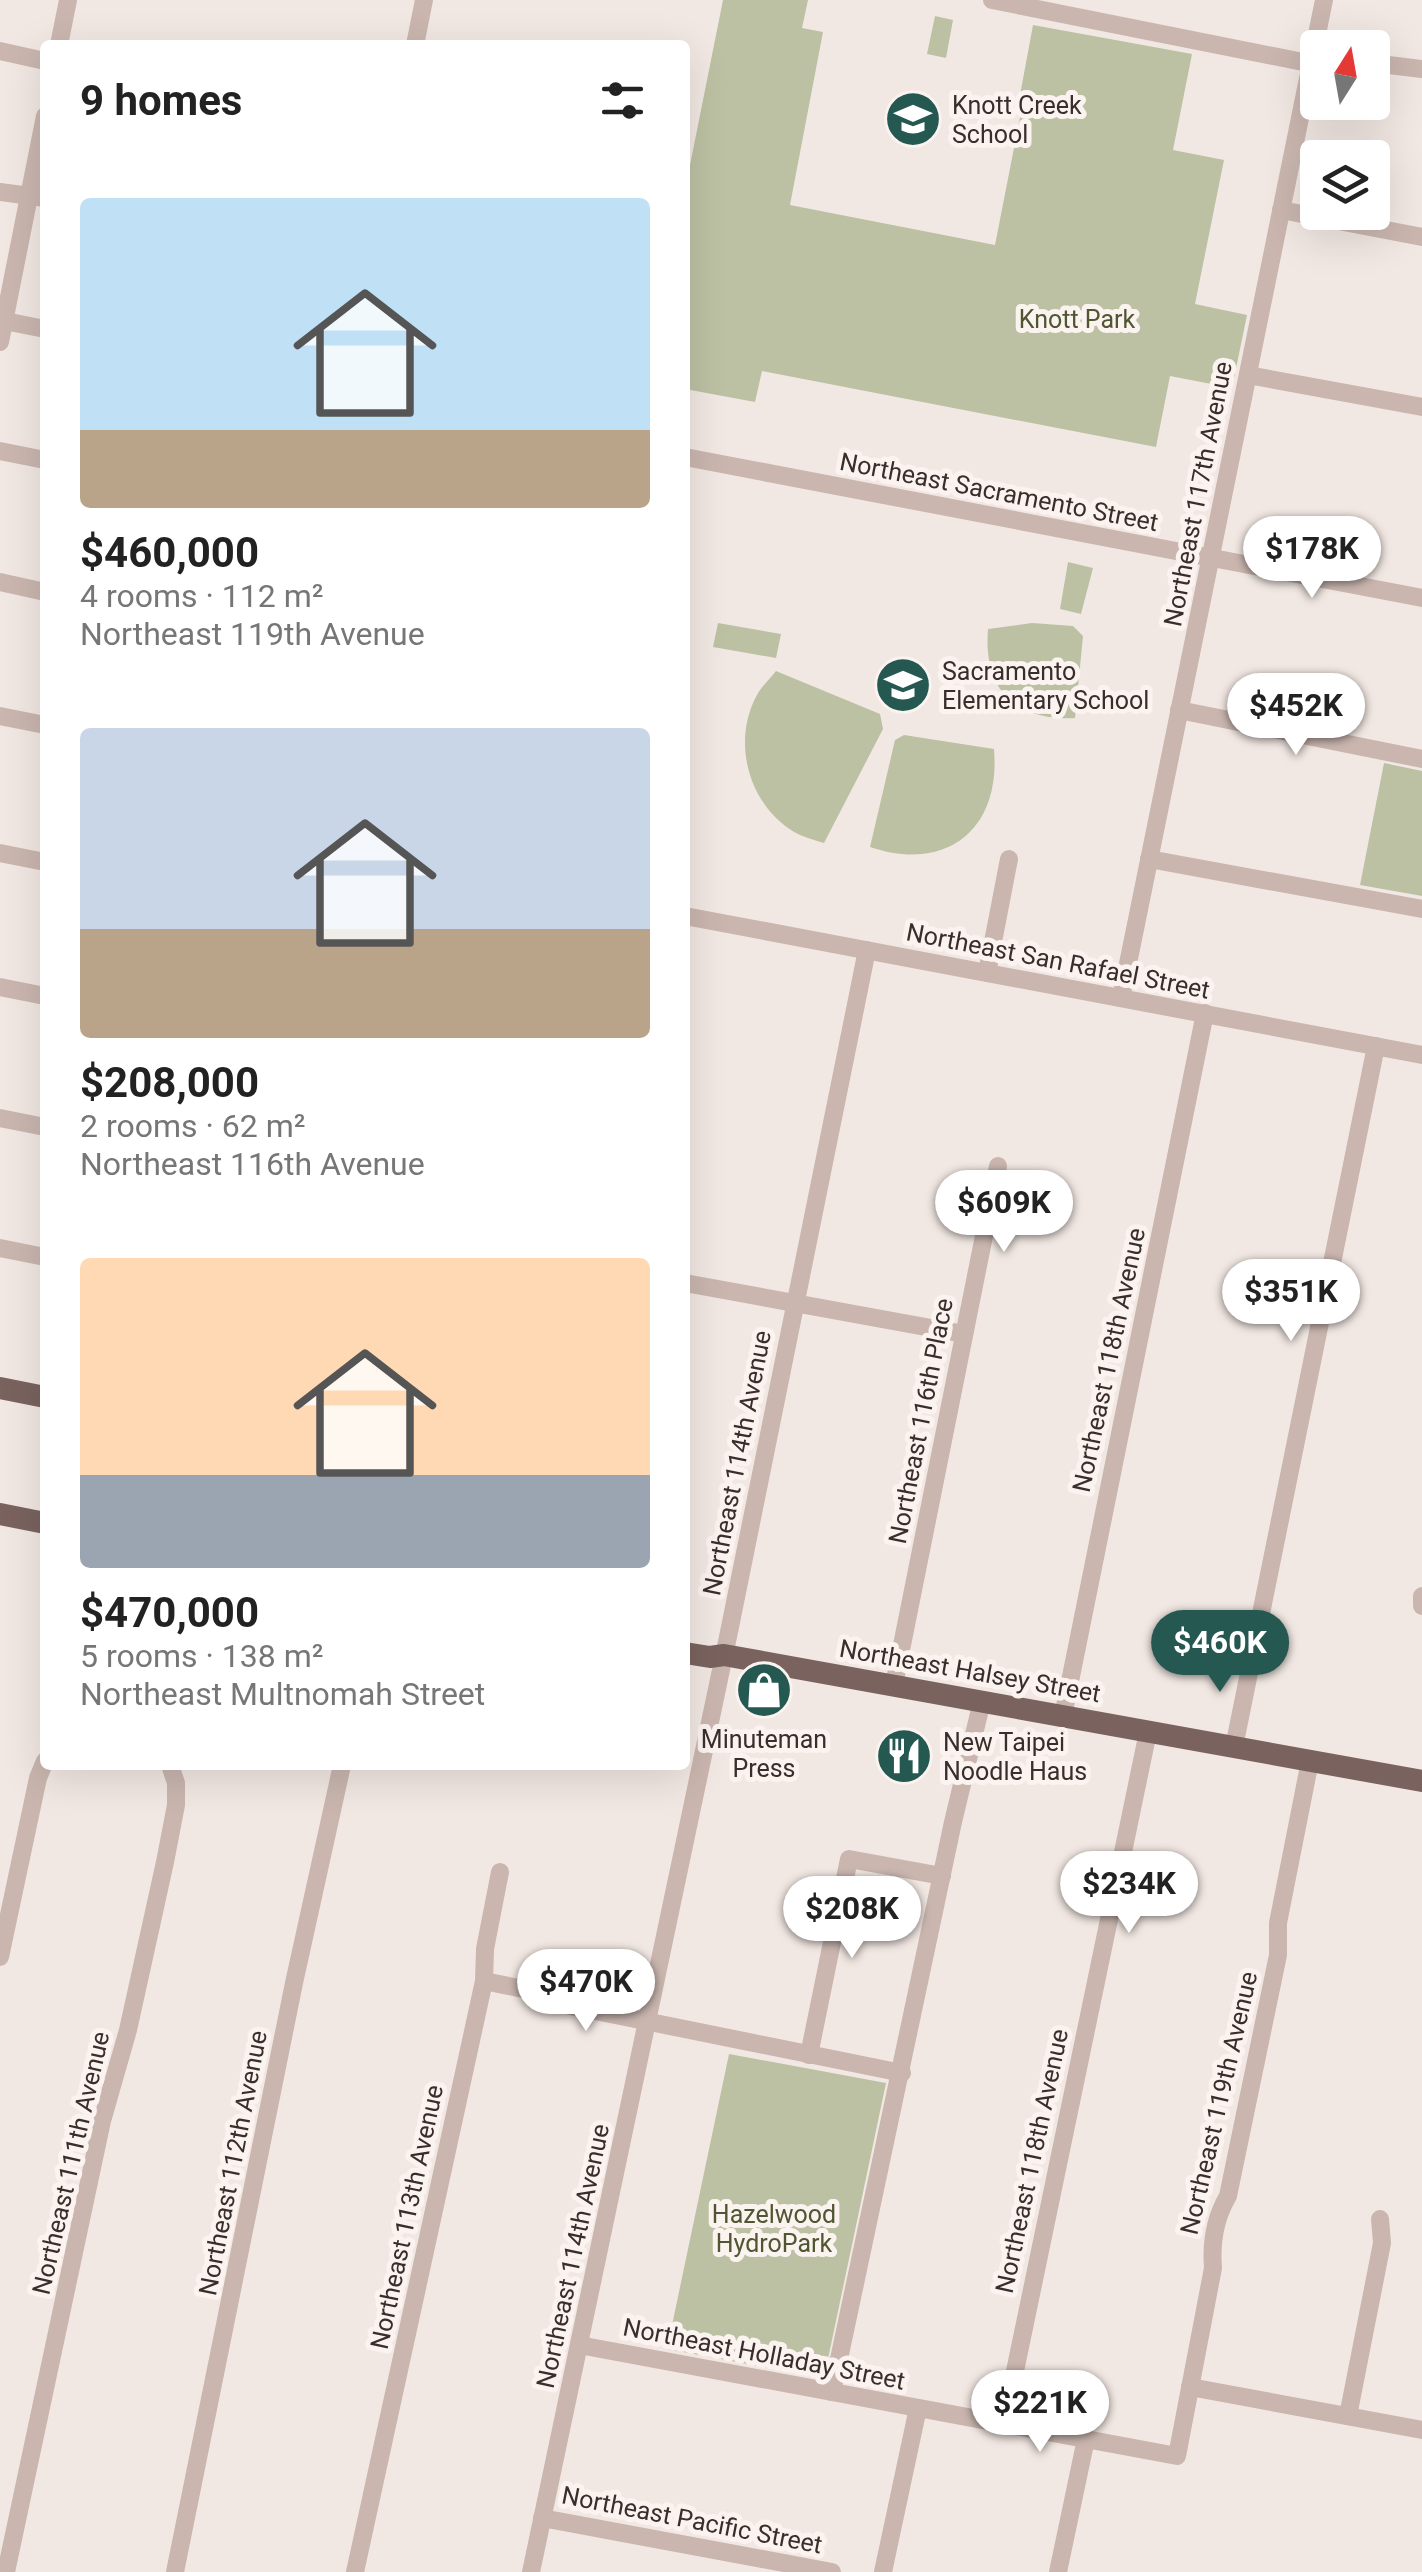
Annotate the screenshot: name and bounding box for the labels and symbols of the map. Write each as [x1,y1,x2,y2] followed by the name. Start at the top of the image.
[1300,30,1390,120] north arrow
[883,89,943,149] school or university icon: Knott Creek School
[952,91,1082,149] place label: Knott Creek School
[1019,305,1136,334] park label: Knott Park
[1158,359,1238,629] street label: Northeast 117th Avenue
[837,447,1161,537] street label: Northeast Sacramento Street
[1242,516,1382,601] pin: $178K
[873,655,933,715] school or university icon: Sacramento Elementary School
[942,657,1149,715] place label: Sacramento Elementary School
[1226,673,1366,758] pin: $452K
[904,917,1212,1005] street label: Northeast San Rafael Street
[934,1170,1074,1255] pin: $609K
[1067,1225,1151,1495] street label: Northeast 118th Avenue
[1221,1259,1361,1344] pin: $351K
[883,1296,959,1546] street label: Northeast 116th Place
[697,1328,777,1598] street label: Northeast 114th Avenue
[1150,1610,1290,1695] pin: $460K
[837,1634,1103,1708] street label: Northeast Halsey Street
[734,1660,794,1720] shop icon: Minuteman Press
[701,1725,827,1783] place label: Minuteman Press
[874,1726,934,1786] restaurant icon: New Taipei Noodle Haus
[943,1728,1087,1786] place label: New Taipei Noodle Haus
[1059,1851,1199,1936] pin: $234K
[782,1876,922,1961] pin: $208K
[516,1949,656,2034] pin: $470K
[1175,1969,1263,2237] street label: Northeast 119th Avenue
[990,2026,1074,2296] street label: Northeast 118th Avenue
[193,2028,273,2298] street label: Northeast 112th Avenue
[27,2029,115,2297] street label: Northeast 111th Avenue
[365,2082,449,2352] street label: Northeast 113th Avenue
[531,2121,615,2391] street label: Northeast 114th Avenue
[712,2200,836,2258] park label: Hazelwood HydroPark
[621,2312,907,2396] street label: Northeast Holladay Street
[970,2370,1110,2455] pin: $221K
[559,2481,825,2559] street label: Northeast Pacific Street

